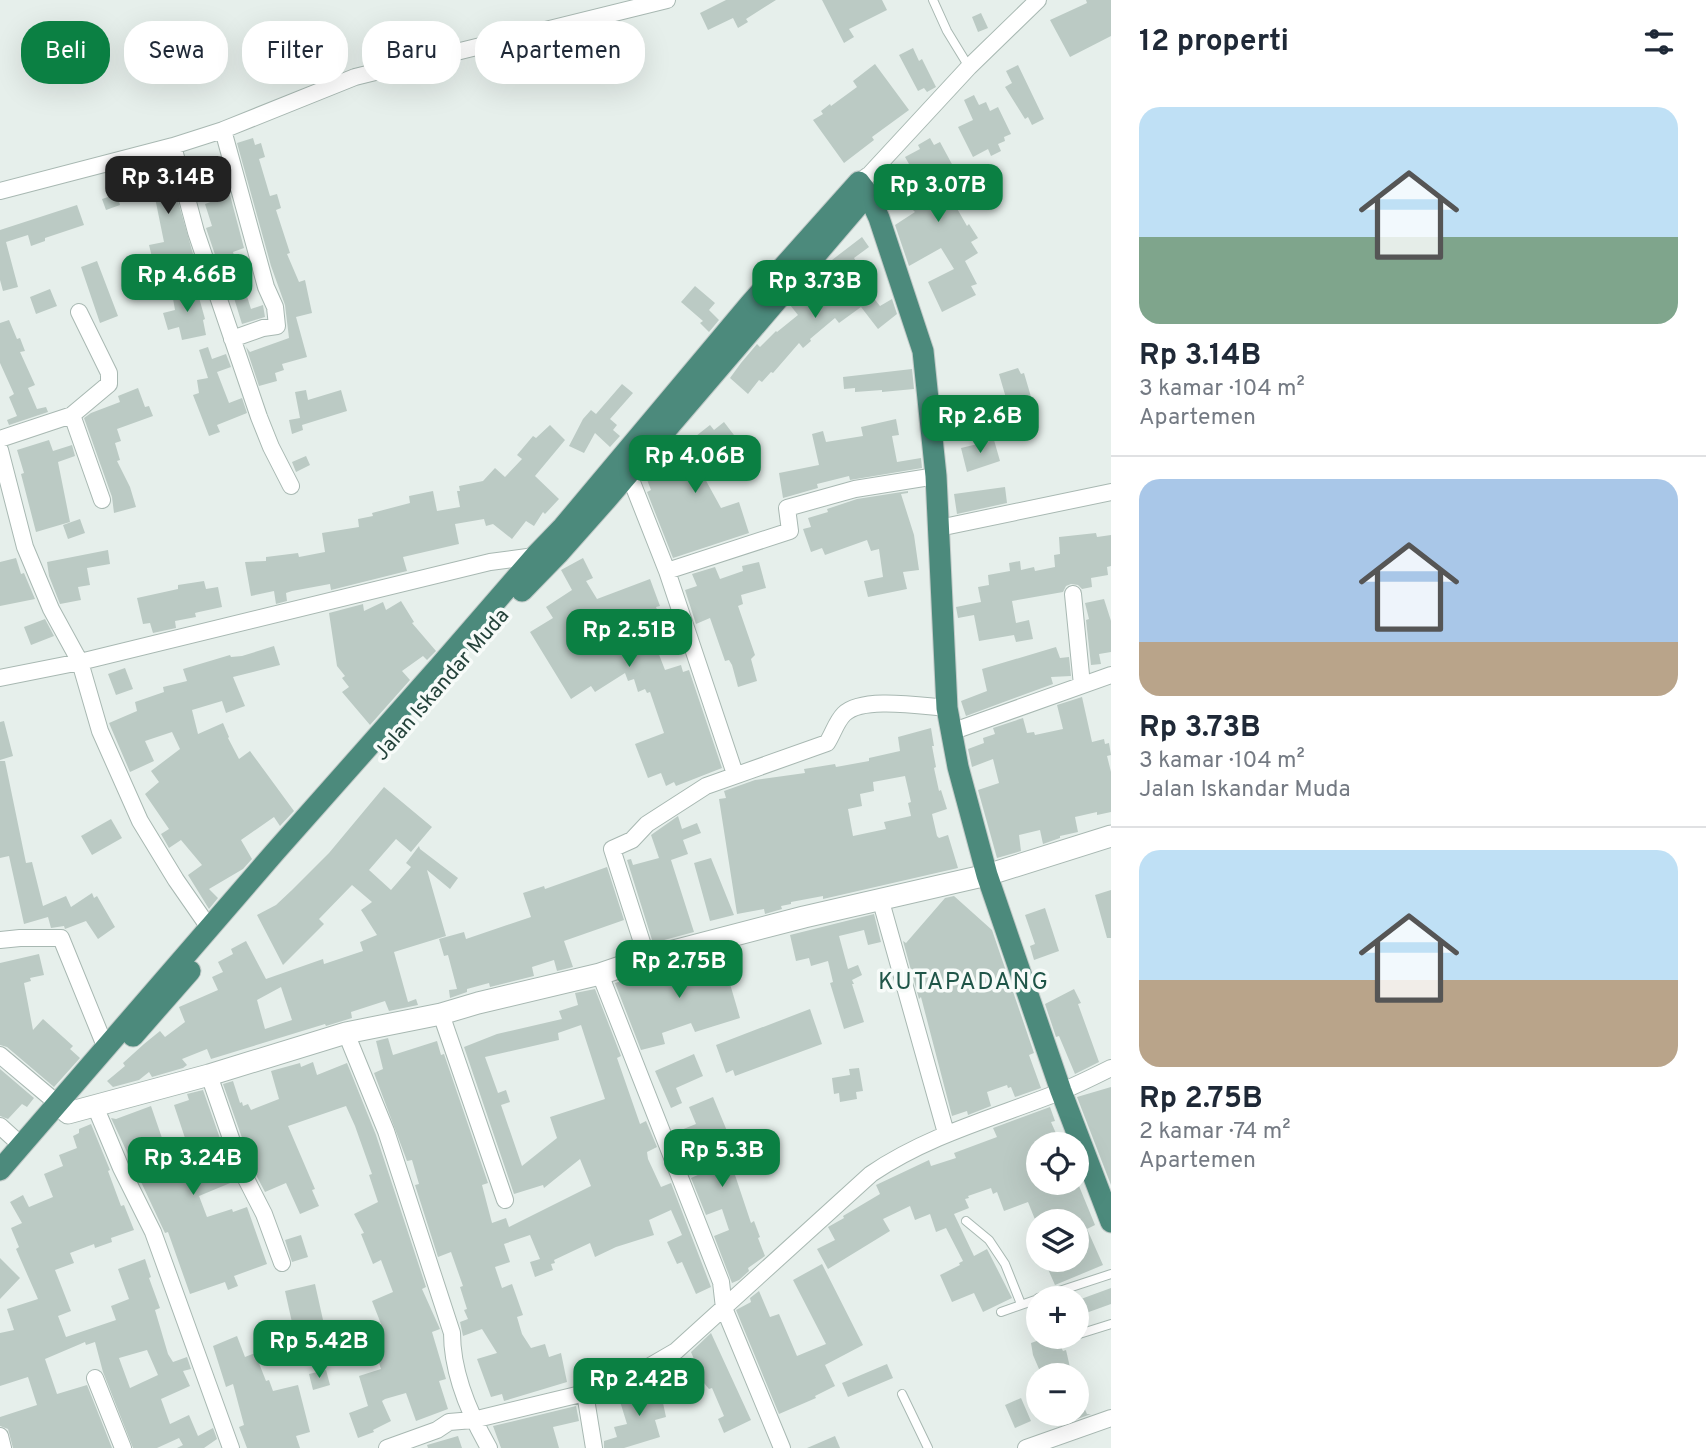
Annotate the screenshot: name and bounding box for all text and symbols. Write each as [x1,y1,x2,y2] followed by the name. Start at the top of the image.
[21,21,110,84] chip: Beli
[124,21,228,84] chip: Sewa
[242,21,348,84] chip: Filter
[362,21,461,84] chip: Baru
[475,21,645,84] chip: Apartemen
[1640,23,1678,61] icon: filters
[1139,24,1289,61] text: 12 properti
[1346,152,1472,278] icon: home
[96,156,240,216] pin: Rp 3.14B
[121,164,215,193] text: Rp 3.14B
[866,164,1010,224] pin: Rp 3.07B
[890,172,986,201] text: Rp 3.07B
[115,254,259,314] pin: Rp 4.66B
[743,260,887,320] pin: Rp 3.73B
[137,262,237,291] text: Rp 4.66B
[768,268,862,297] text: Rp 3.73B
[1139,338,1261,375] text: Rp 3.14B
[1139,375,1305,404] text: 3 kamar · 104 m²
[915,396,1045,455] pin: Rp 2.6B
[938,403,1022,432] text: Rp 2.6B
[1139,404,1256,433] text: Apartemen
[623,435,767,495] pin: Rp 4.06B
[645,443,745,472] text: Rp 4.06B
[1346,524,1472,650] icon: home
[369,603,516,767] street label: Jalan Iskandar Muda
[557,610,701,669] pin: Rp 2.51B
[582,617,676,646] text: Rp 2.51B
[1139,710,1261,747] text: Rp 3.73B
[1139,747,1305,776] text: 3 kamar · 104 m²
[1139,776,1351,805] text: Jalan Iskandar Muda
[1346,895,1472,1021] icon: home
[607,940,751,1000] pin: Rp 2.75B
[632,948,726,977] text: Rp 2.75B
[878,968,1050,998] district label: KUTAPADANG
[1139,1081,1263,1118] text: Rp 2.75B
[1139,1118,1291,1147] text: 2 kamar · 74 m²
[657,1130,787,1189] pin: Rp 5.3B
[1026,1132,1089,1426] map controls
[1026,1132,1089,1195] button: locate
[680,1137,764,1166] text: Rp 5.3B
[121,1138,265,1197] pin: Rp 3.24B
[144,1145,242,1174] text: Rp 3.24B
[1139,1147,1256,1176] text: Apartemen
[1026,1209,1089,1272] button: layers
[1026,1286,1089,1349] button: +
[247,1320,391,1380] pin: Rp 5.42B
[269,1328,369,1357] text: Rp 5.42B
[567,1358,711,1418] pin: Rp 2.42B
[1026,1363,1089,1426] button: −
[589,1366,689,1395] text: Rp 2.42B

